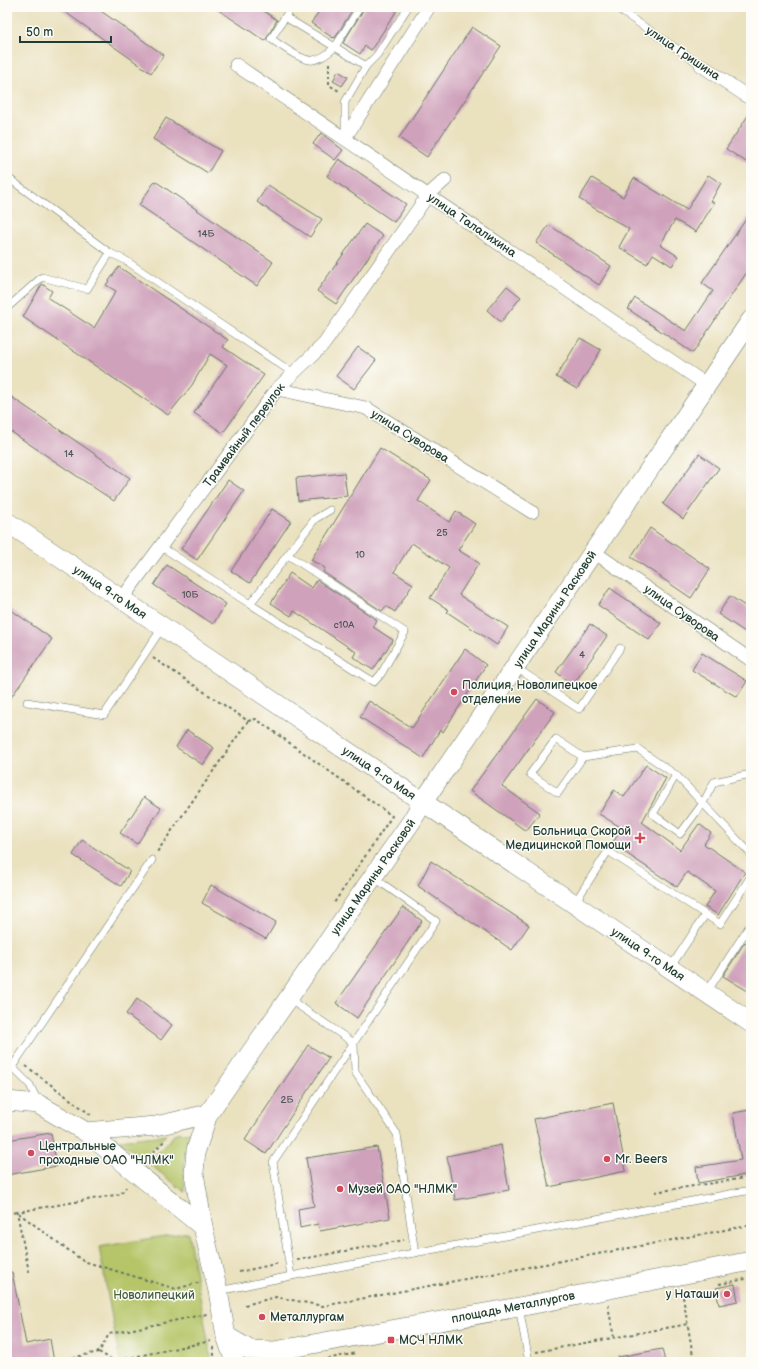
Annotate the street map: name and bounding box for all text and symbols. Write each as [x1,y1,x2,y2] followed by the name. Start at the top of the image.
[20,18,111,44] scale bar
[643,23,723,84] street label: улица Гришина
[26,25,53,40] text: 50 m
[424,190,519,261] street label: улица Талалихина
[198,228,215,240] house number: 14Б
[200,380,289,490] street label: Трамвайный переулок
[368,406,451,466] street label: улица Суворова
[64,448,74,460] house number: 14
[436,527,448,539] house number: 25
[511,548,600,671] street label: улица Марины Расковой
[355,549,365,561] house number: 10
[70,562,150,623] street label: улица 9-го Мая
[641,582,722,645] street label: улица Суворова
[182,589,198,601] house number: 10Б
[334,619,355,631] house number: с10А
[579,649,585,661] house number: 4
[462,678,598,707] place label: Полиция, Новолипецкое отделение
[449,687,459,697] marker: Полиция, Новолипецкое отделение
[339,743,419,804] street label: улица 9-го Мая
[328,816,419,938] street label: улица Марины Расковой
[505,824,631,853] place label: Больница Скорой Медицинской Помощи
[634,832,646,844] marker: Больница Скорой Медицинской Помощи
[608,924,688,985] street label: улица 9-го Мая
[281,1094,293,1106] house number: 2Б
[39,1139,174,1168] place label: Центральные проходные ОАО "НЛМК"
[26,1148,36,1158] marker: Центральные проходные ОАО "НЛМК"
[615,1152,667,1167] place label: Mr. Beers
[602,1154,612,1164] marker: Mr. Beers
[348,1182,457,1197] place label: Музей ОАО "НЛМК"
[335,1184,345,1194] marker: Музей ОАО "НЛМК"
[666,1287,719,1302] place label: у Наташи
[113,1288,195,1303] park label: Новолипецкий
[450,1288,577,1327] street label: площадь Металлургов
[722,1289,732,1299] marker: у Наташи
[270,1310,345,1325] place label: Металлургам
[257,1312,267,1322] marker: Металлургам
[399,1333,463,1348] place label: МСЧ НЛМК
[386,1335,396,1345] marker: МСЧ НЛМК

